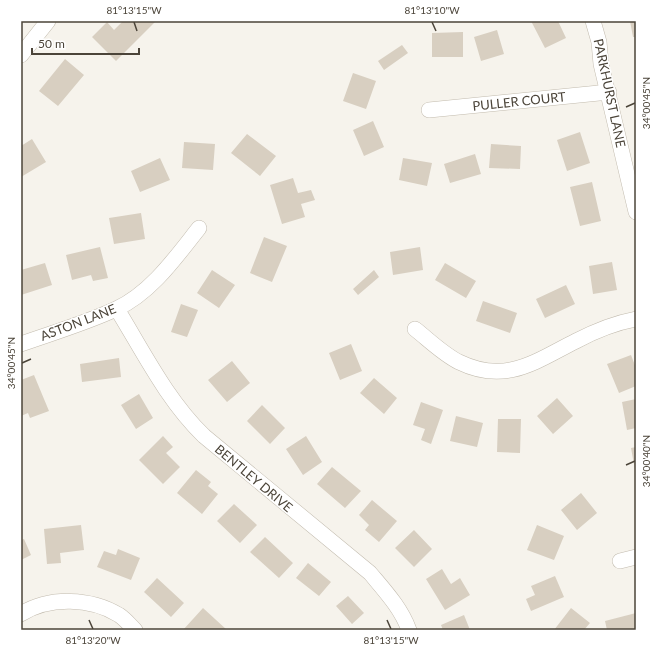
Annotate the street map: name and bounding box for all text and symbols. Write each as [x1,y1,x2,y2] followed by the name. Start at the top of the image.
[106,4,162,16] text: 81°13'15"W
[404,4,460,16] text: 81°13'10"W
[32,30,139,56] scale bar
[38,36,65,51] text: 50 m
[591,37,629,149] street label: PARKHURST LANE
[640,77,652,129] text: 34°00'45"N
[472,88,567,114] street label: PULLER COURT
[38,300,118,344] street label: ASTON LANE
[5,337,17,389] text: 34°00'45"N
[640,435,652,487] text: 34°00'40"N
[212,441,296,515] street label: BENTLEY DRIVE
[65,634,121,646] text: 81°13'20"W
[363,634,419,646] text: 81°13'15"W

